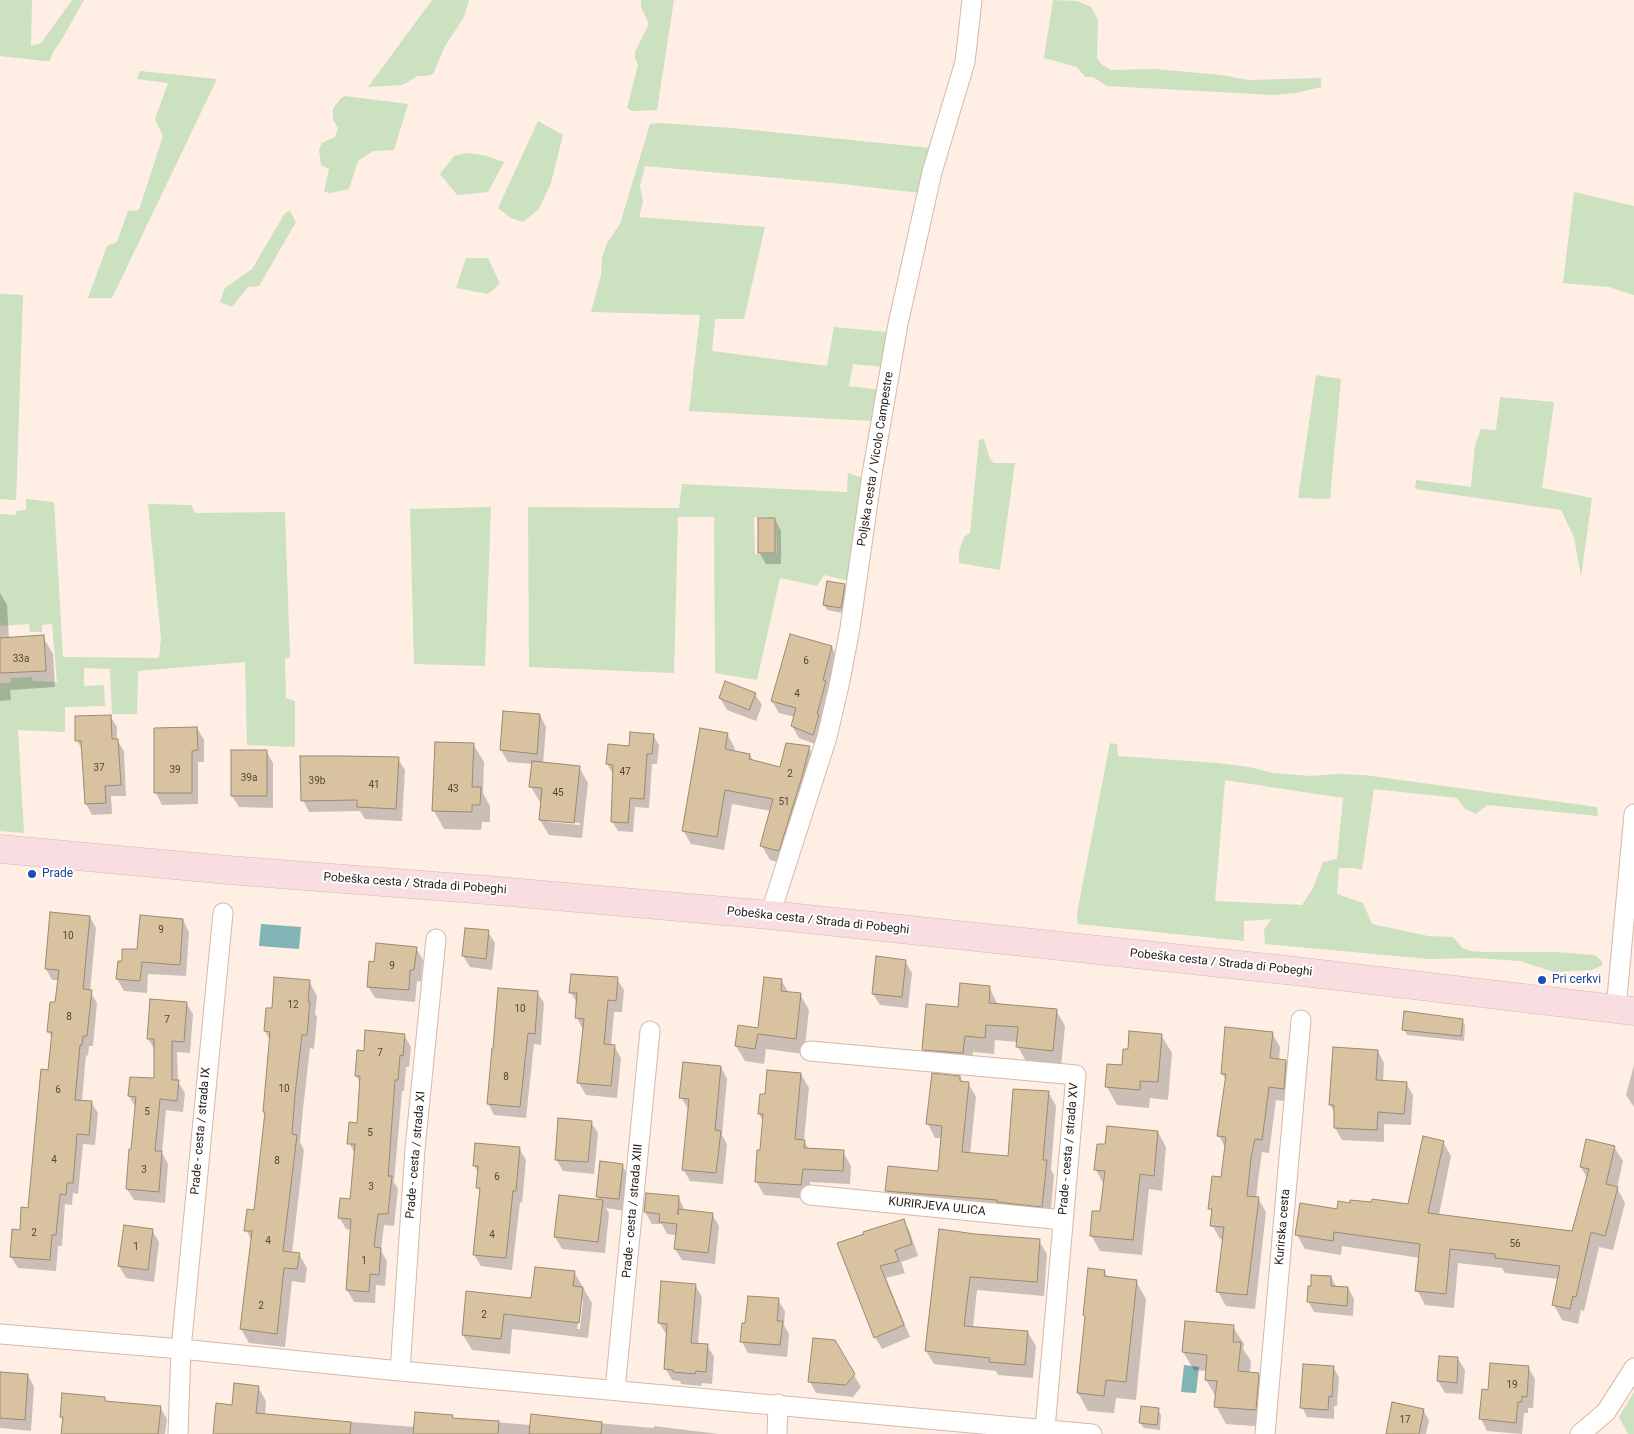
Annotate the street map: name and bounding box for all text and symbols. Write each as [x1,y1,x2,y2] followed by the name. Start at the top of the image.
[855,371,897,547] street label: Poljska cesta / Vicolo Campestre
[13,653,29,665] house number: 33a
[803,655,809,667] house number: 6
[794,688,800,700] house number: 4
[93,762,105,774] house number: 37
[169,764,181,776] house number: 39
[619,766,631,778] house number: 47
[787,768,793,780] house number: 2
[241,772,257,784] house number: 39a
[309,775,325,787] house number: 39b
[368,779,380,791] house number: 41
[447,783,459,795] house number: 43
[552,787,564,799] house number: 45
[778,796,790,808] house number: 51
[42,867,73,881] place label: Prade
[26,868,38,880] marker: Prade
[323,870,507,898] street label: Pobeška cesta / Strada di Pobeghi
[726,904,910,938] street label: Pobeška cesta / Strada di Pobeghi
[158,924,164,936] house number: 9
[62,930,74,942] house number: 10
[1129,946,1313,980] street label: Pobeška cesta / Strada di Pobeghi
[389,960,395,972] house number: 9
[1552,973,1601,987] place label: Pri cerkvi
[1536,974,1548,986] marker: Pri cerkvi
[287,999,299,1011] house number: 12
[514,1003,526,1015] house number: 10
[66,1011,72,1023] house number: 8
[164,1014,170,1026] house number: 7
[377,1047,383,1059] house number: 7
[188,1067,214,1195] street label: Prade - cesta / strada IX
[503,1071,509,1083] house number: 8
[1056,1082,1082,1216] street label: Prade - cesta / strada XV
[278,1083,290,1095] house number: 10
[55,1084,61,1096] house number: 6
[403,1091,429,1219] street label: Prade - cesta / strada XI
[144,1106,150,1118] house number: 5
[367,1127,373,1139] house number: 5
[620,1143,646,1279] street label: Prade - cesta / strada XIII
[51,1154,57,1166] house number: 4
[274,1155,280,1167] house number: 8
[141,1164,147,1176] house number: 3
[494,1171,500,1183] house number: 6
[368,1181,374,1193] house number: 3
[1273,1188,1293,1266] street label: Kurirska cesta
[888,1195,986,1219] street label: KURIRJEVA ULICA
[31,1227,37,1239] house number: 2
[489,1229,495,1241] house number: 4
[265,1235,271,1247] house number: 4
[1509,1238,1521,1250] house number: 56
[133,1241,139,1253] house number: 1
[361,1255,367,1267] house number: 1
[258,1300,264,1312] house number: 2
[481,1309,487,1321] house number: 2
[1506,1379,1518,1391] house number: 19
[1399,1414,1411,1426] house number: 17

